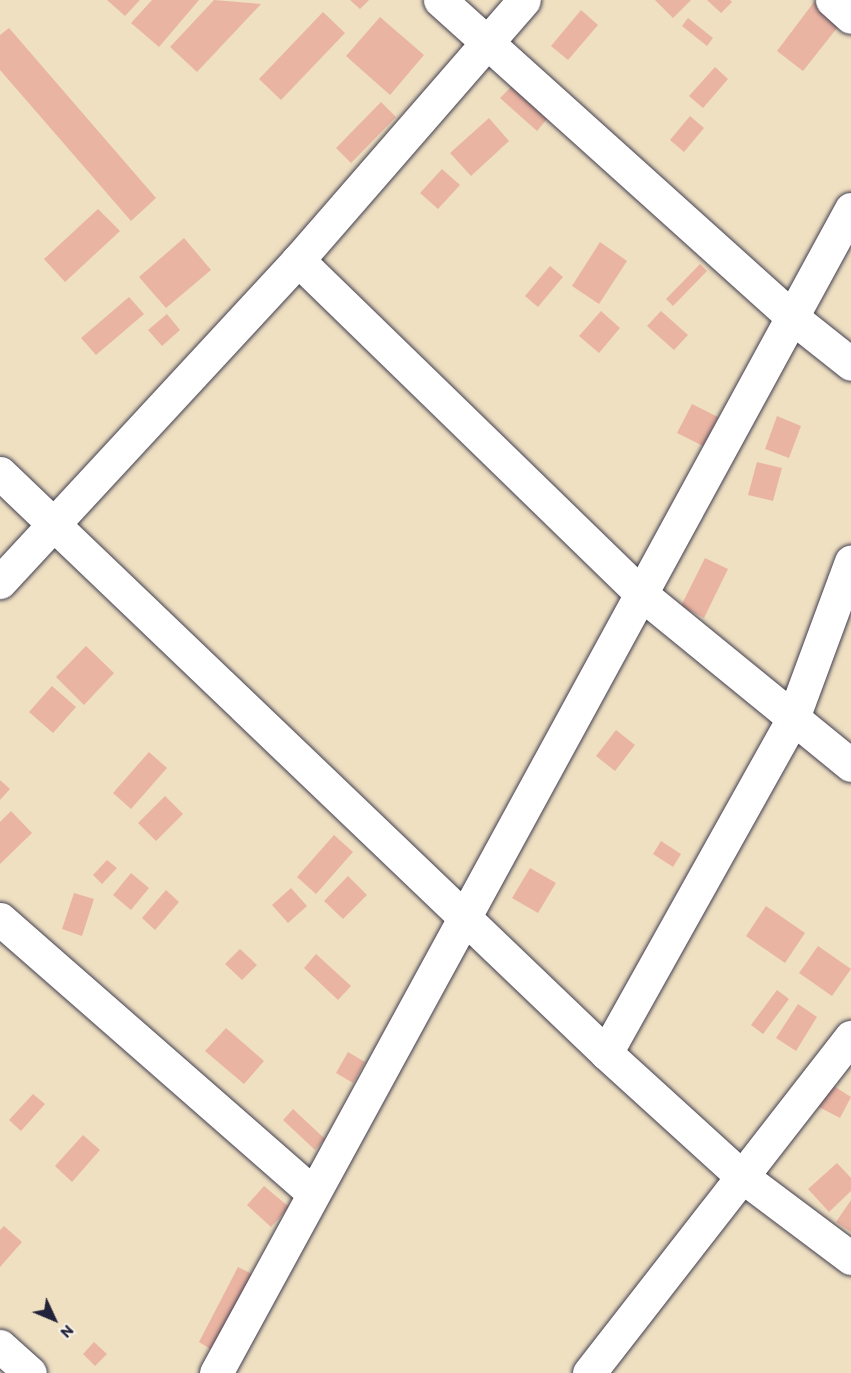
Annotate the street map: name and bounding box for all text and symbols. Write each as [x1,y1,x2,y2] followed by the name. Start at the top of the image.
[24,1289,84,1349] north arrow
[57,1321,78,1342] text: N

